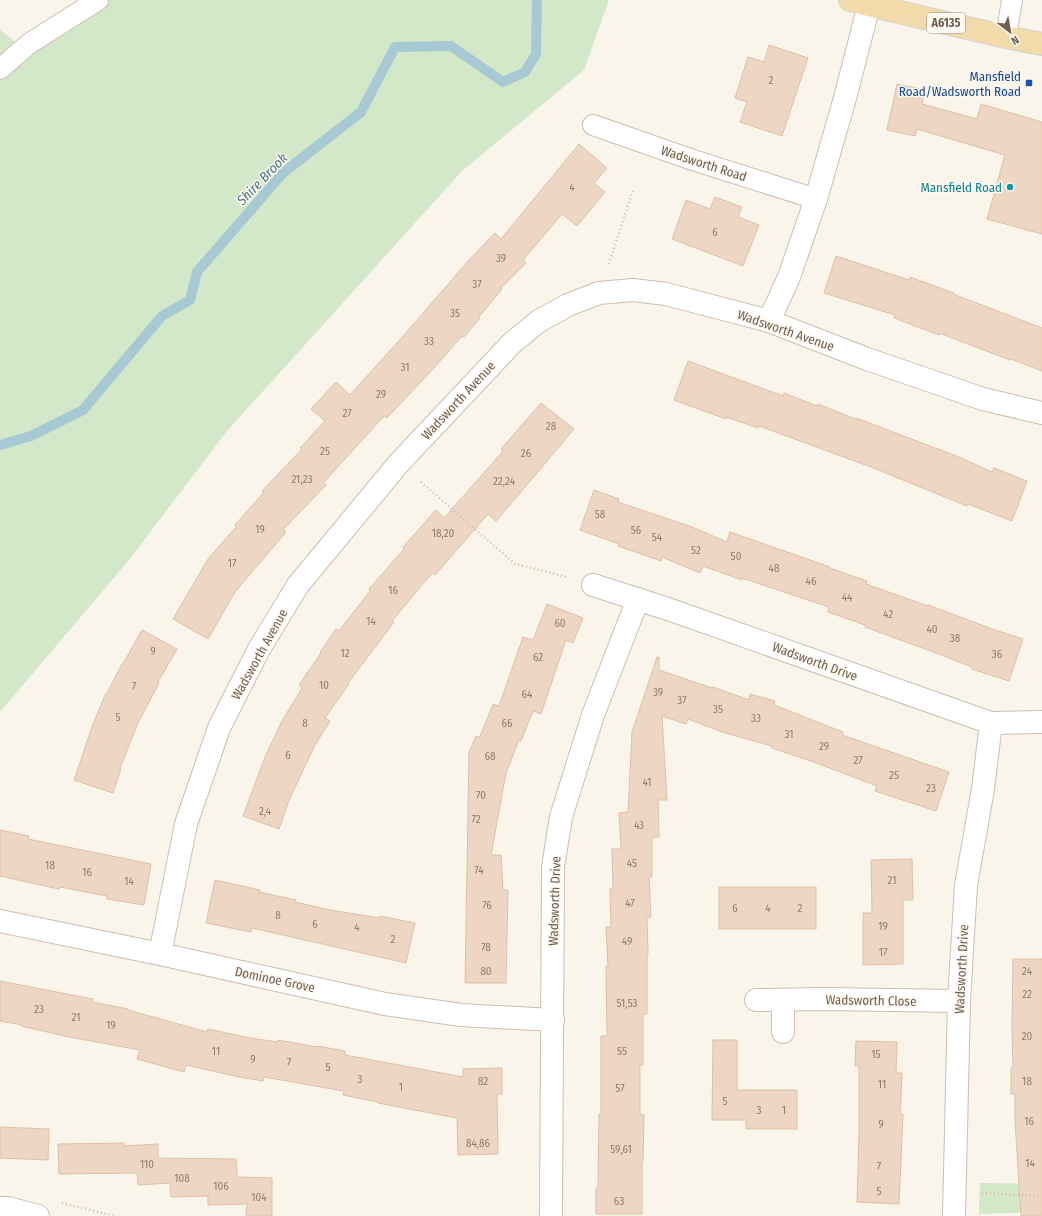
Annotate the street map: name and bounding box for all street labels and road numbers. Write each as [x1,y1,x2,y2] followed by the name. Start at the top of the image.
[927,13,965,33] road number: A6135
[659,143,749,184] street label: Wadsworth Road
[736,307,836,354] street label: Wadsworth Avenue
[418,358,498,442] street label: Wadsworth Avenue
[228,606,291,702] street label: Wadsworth Avenue
[770,639,860,684] street label: Wadsworth Drive
[545,856,564,946] street label: Wadsworth Drive
[952,924,971,1014] street label: Wadsworth Drive
[234,964,316,995] street label: Dominoe Grove
[825,992,917,1009] street label: Wadsworth Close

